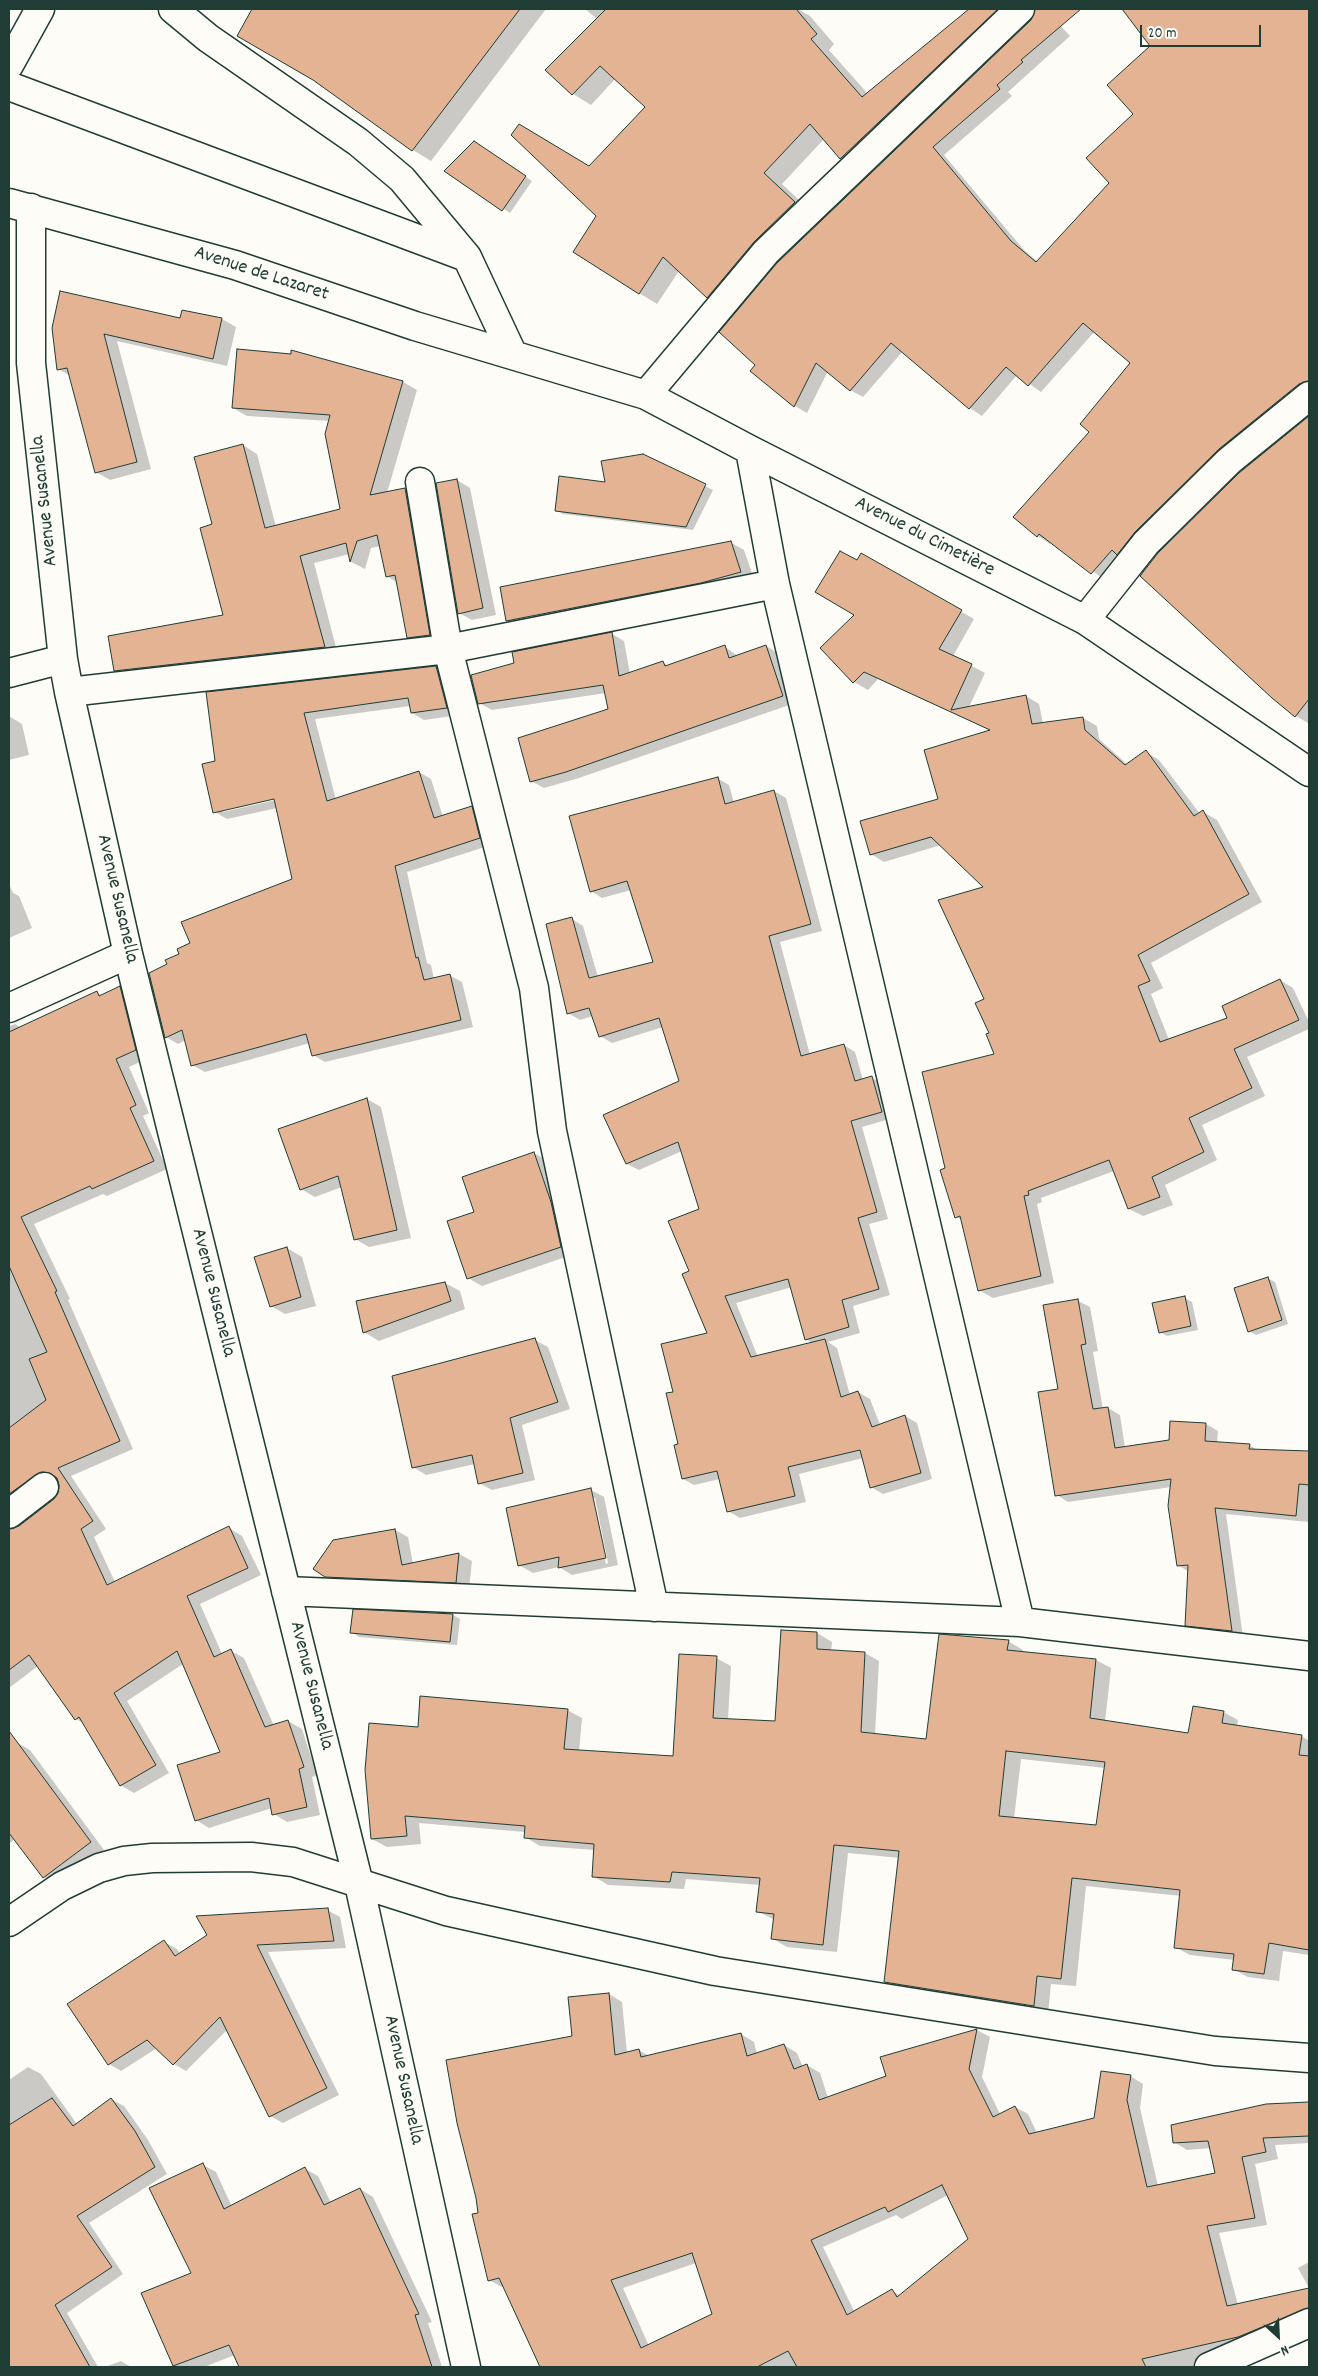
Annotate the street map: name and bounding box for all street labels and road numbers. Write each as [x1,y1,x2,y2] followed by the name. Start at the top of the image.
[191,242,331,308] street label: Avenue de Lazaret
[27,434,65,568] street label: Avenue Susanella
[850,492,998,584] street label: Avenue du Cimetière
[90,832,142,966] street label: Avenue Susanella
[184,1226,240,1360] street label: Avenue Susanella
[282,1619,338,1753] street label: Avenue Susanella
[377,2013,427,2147] street label: Avenue Susanella

